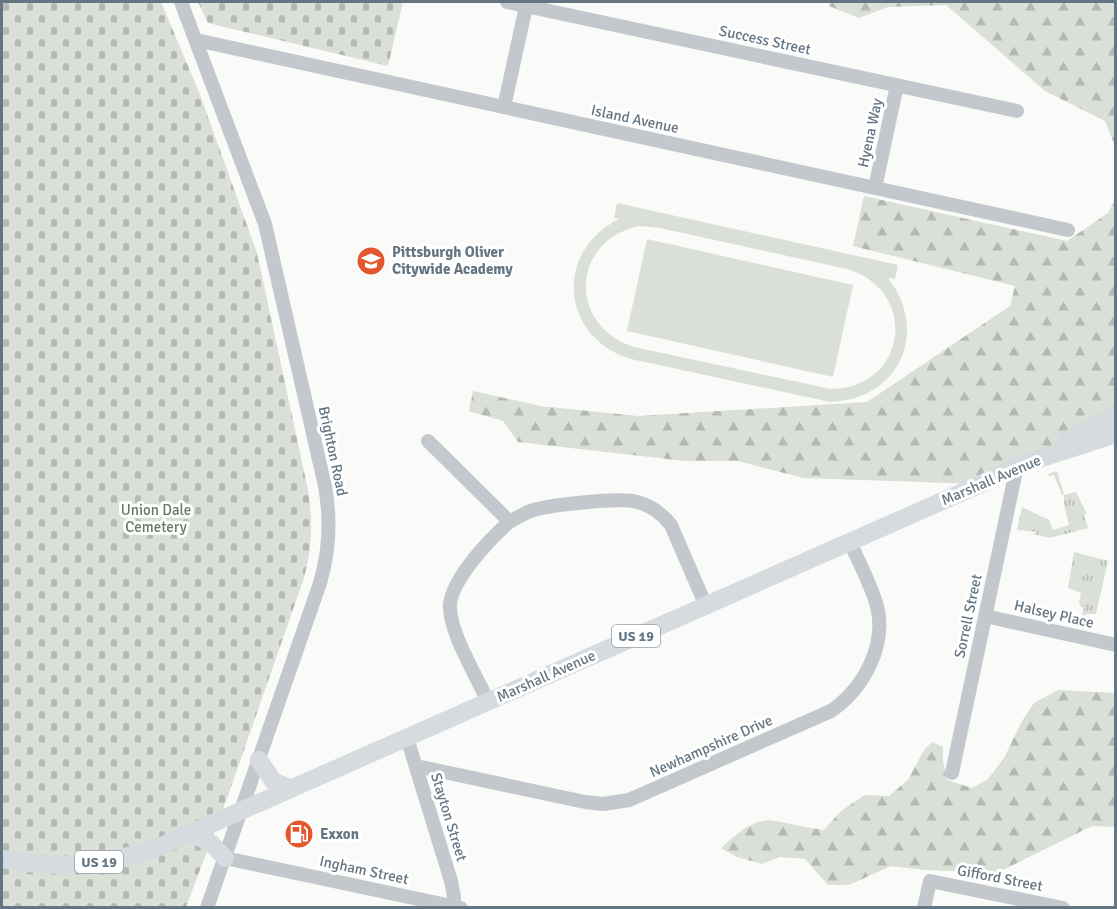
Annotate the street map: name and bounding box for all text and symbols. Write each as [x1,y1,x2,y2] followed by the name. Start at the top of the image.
[717,21,813,59] street label: Success Street
[854,97,886,169] street label: Hyena Way
[589,101,681,137] street label: Island Avenue
[392,243,513,278] place label: Pittsburgh Oliver Citywide Academy
[355,245,387,277] school or university icon: Pittsburgh Oliver Citywide Academy
[315,404,351,498] street label: Brighton Road
[938,451,1044,509] street label: Marshall Avenue
[121,501,191,536] park label: Union Dale Cemetery
[950,572,986,660] street label: Sorrell Street
[1012,596,1096,632] street label: Halsey Place
[612,625,660,647] road number: US 19
[494,646,598,706] street label: Marshall Avenue
[647,711,775,781] street label: Newhampshire Drive
[427,771,471,863] street label: Stayton Street
[283,818,315,850] fuel station icon: Exxon
[320,825,359,843] place label: Exxon
[75,851,123,873] road number: US 19
[318,852,410,888] street label: Ingham Street
[956,861,1044,895] street label: Gifford Street

